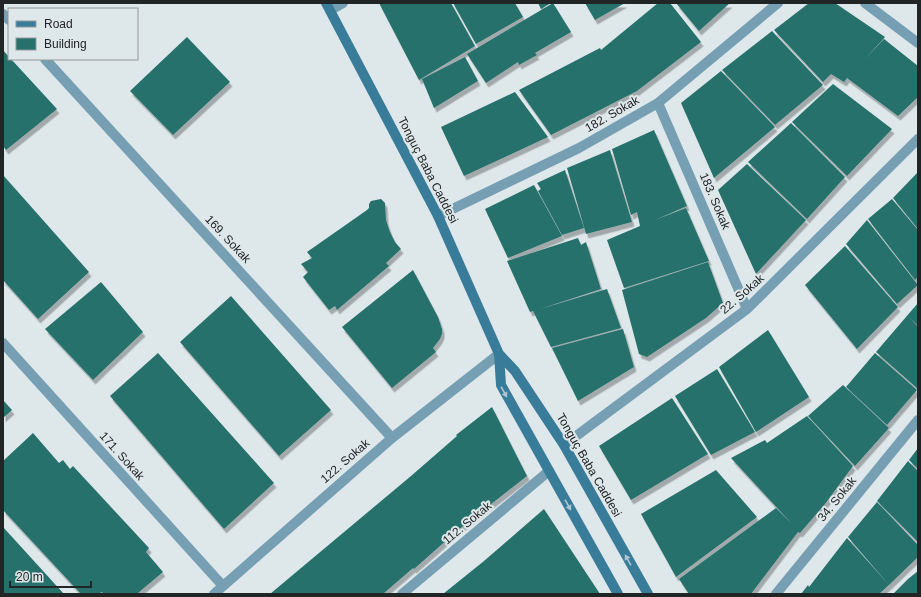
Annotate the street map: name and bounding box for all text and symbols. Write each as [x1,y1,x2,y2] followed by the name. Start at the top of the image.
[8,8,138,60] legend
[44,17,73,31] text: Road
[44,37,87,51] text: Building
[582,92,642,135] street label: 182. Sokak
[395,115,461,225] street label: Tonguç Baba Caddesi
[697,171,734,232] street label: 183. Sokak
[202,212,254,266] street label: 169. Sokak
[717,271,767,317] street label: 22. Sokak
[501,386,508,398] one-way arrow
[554,411,624,519] street label: Tonguç Baba Caddesi
[97,429,148,484] street label: 171. Sokak
[318,435,373,486] street label: 122. Sokak
[815,473,860,524] street label: 34. Sokak
[440,498,495,547] street label: 112. Sokak
[565,499,571,511] one-way arrow
[625,554,632,566] one-way arrow
[10,563,91,589] scale bar
[16,570,43,584] text: 20 m

